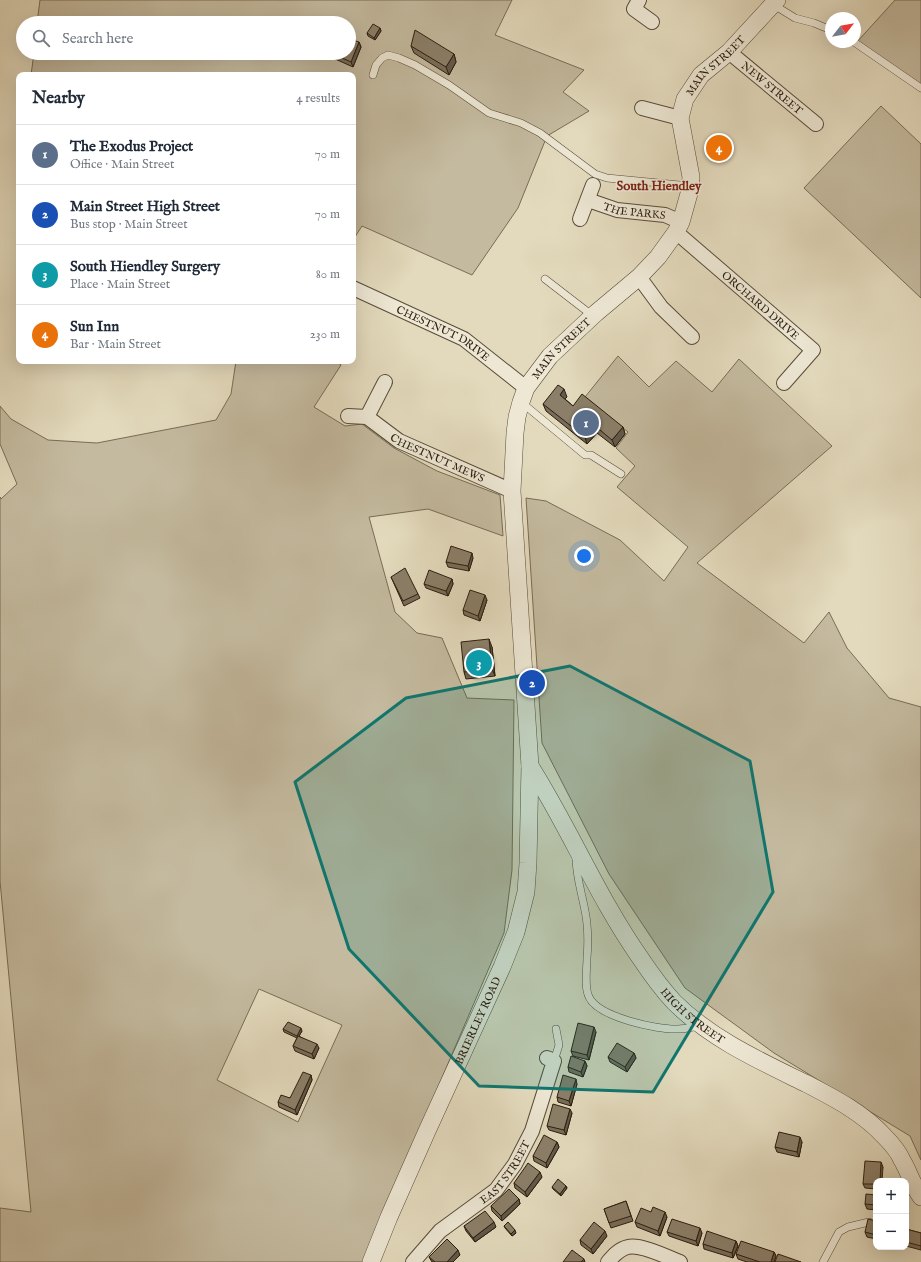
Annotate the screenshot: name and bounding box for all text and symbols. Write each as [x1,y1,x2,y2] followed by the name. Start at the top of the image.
[825,12,861,48] north arrow
[16,16,356,60] search box
[30,27,52,49] icon: search
[62,29,133,48] text: Search here
[683,33,749,99] street label: MAIN STREET
[738,59,805,118] street label: NEW STREET
[32,88,85,109] text: Nearby
[296,90,340,107] text: 4 results
[706,133,732,163] pin: 4
[70,137,193,156] text: The Exodus Project
[43,146,47,163] text: 1
[315,146,340,163] text: 70 m
[70,156,174,173] text: Office · Main Street
[617,178,702,195] district label: South Hiendley
[70,197,220,216] text: Main Street High Street
[601,200,667,223] street label: THE PARKS
[42,206,48,223] text: 2
[315,206,340,223] text: 70 m
[70,216,188,233] text: Bus stop · Main Street
[70,257,220,276] text: South Hiendley Surgery
[43,266,47,283] text: 3
[316,266,340,283] text: 80 m
[718,269,802,343] street label: ORCHARD DRIVE
[70,276,170,293] text: Place · Main Street
[394,303,492,365] street label: CHESTNUT DRIVE
[529,316,594,382] street label: MAIN STREET
[70,317,119,336] text: Sun Inn
[42,326,48,343] text: 4
[310,326,340,343] text: 230 m
[70,336,161,353] text: Bar · Main Street
[573,408,599,438] pin: 1
[387,431,487,486] street label: CHESTNUT MEWS
[574,546,594,566] your location
[466,648,492,678] pin: 3
[519,668,545,698] pin: 2
[452,975,505,1067] street label: BRIERLEY ROAD
[657,985,727,1047] street label: HIGH STREET
[477,1139,534,1208] street label: EAST STREET
[873,1178,909,1250] map controls
[873,1178,909,1214] button: +
[873,1214,909,1250] button: −

